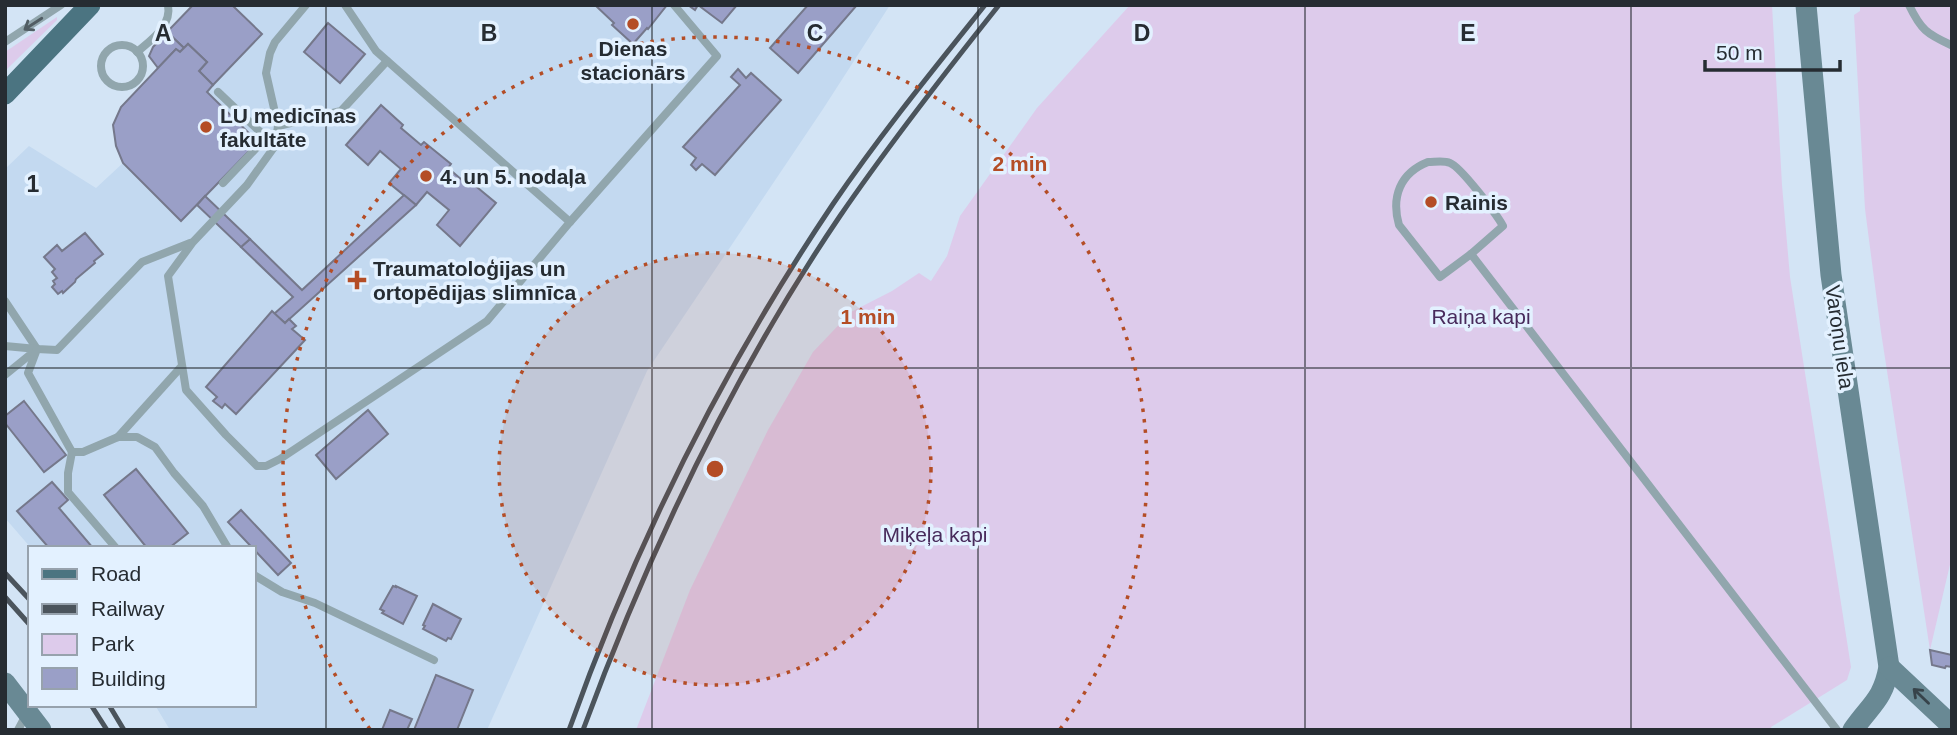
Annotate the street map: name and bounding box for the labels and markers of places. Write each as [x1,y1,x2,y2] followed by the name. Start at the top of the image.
[625,16,641,32] marker: Dienas stacionārs
[580,37,686,84] place label: Dienas stacionārs
[220,104,357,151] place label: LU medicīnas fakultāte
[198,119,214,135] marker: LU medicīnas fakultāte
[440,165,586,188] place label: 4. un 5. nodaļa
[418,168,434,184] marker: 4. un 5. nodaļa
[1445,191,1508,214] place label: Rainis
[1423,194,1439,210] marker: Rainis
[373,257,576,304] place label: Traumatoloģijas un ortopēdijas slimnīca
[347,270,367,290] marker: Traumatoloģijas un ortopēdijas slimnīca
[703,457,727,481] centre of rings

